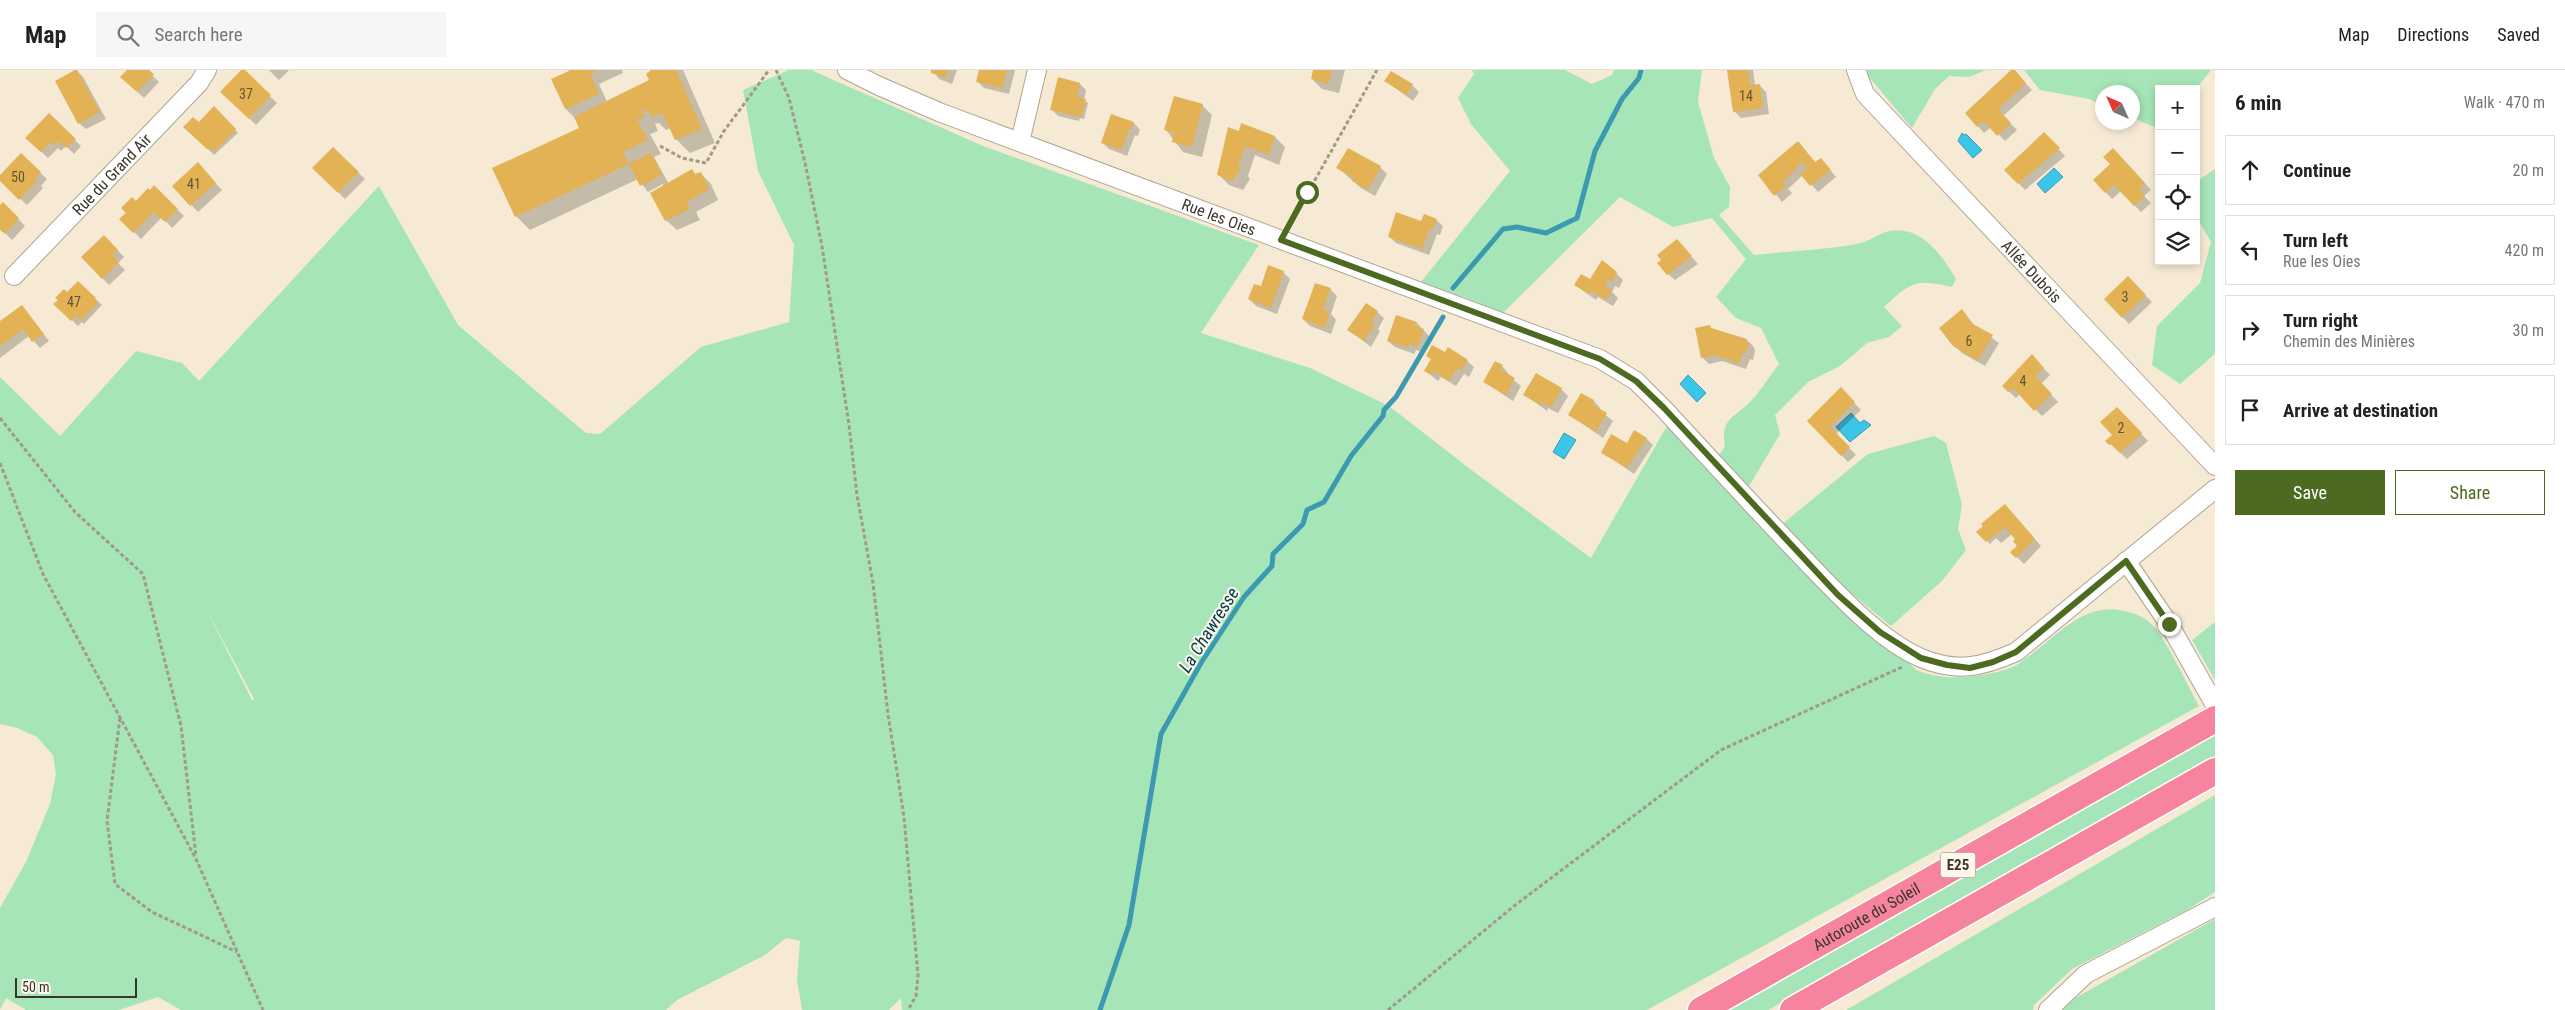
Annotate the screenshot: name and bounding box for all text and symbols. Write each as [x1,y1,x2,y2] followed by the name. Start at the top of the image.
[96,12,446,57] search box
[25,21,66,49] text: Map
[114,21,142,49] icon: search
[154,23,243,46] text: Search here
[2338,24,2369,45] text: Map
[2397,24,2469,45] text: Directions
[2497,24,2540,45] text: Saved
[2095,85,2140,130] north arrow
[2155,85,2200,265] map controls
[2155,85,2200,130] button: +
[239,86,253,102] house number: 37
[1739,88,1753,104] house number: 14
[2235,91,2282,115] text: 6 min
[2464,93,2545,112] text: Walk · 470 m
[69,130,155,219] street label: Rue du Grand Air
[2155,130,2200,175] button: −
[2236,156,2264,184] icon: ahead
[2283,159,2351,182] text: Continue
[2512,161,2544,180] text: 20 m
[11,169,25,185] house number: 50
[2155,175,2200,220] button: locate
[187,176,201,192] house number: 41
[1296,181,1319,204] route start
[1179,195,1258,240] street label: Rue les Oies
[2155,220,2200,265] button: layers
[2283,229,2348,252] text: Turn left
[1997,236,2065,307] street label: Allée Dubois
[2236,236,2264,264] icon: left
[2505,241,2544,260] text: 420 m
[2283,252,2361,271] text: Rue les Oies
[2122,289,2128,305] house number: 3
[67,294,81,310] house number: 47
[2283,309,2358,332] text: Turn right
[2236,316,2264,344] icon: right
[2512,321,2544,340] text: 30 m
[2283,332,2415,351] text: Chemin des Minières
[1966,333,1973,349] house number: 6
[2020,373,2027,389] house number: 4
[2236,396,2264,424] icon: arrive
[2283,399,2438,422] text: Arrive at destination
[2118,420,2125,436] house number: 2
[2235,470,2385,515] button: Save
[2395,470,2545,515] button: Share
[1174,583,1243,676] water label: La Chawresse
[2158,613,2181,636] route end
[1940,852,1976,878] road number: E25
[1810,879,1924,955] street label: Autoroute du Soleil
[15,975,138,998] scale bar
[22,979,50,995] text: 50 m

